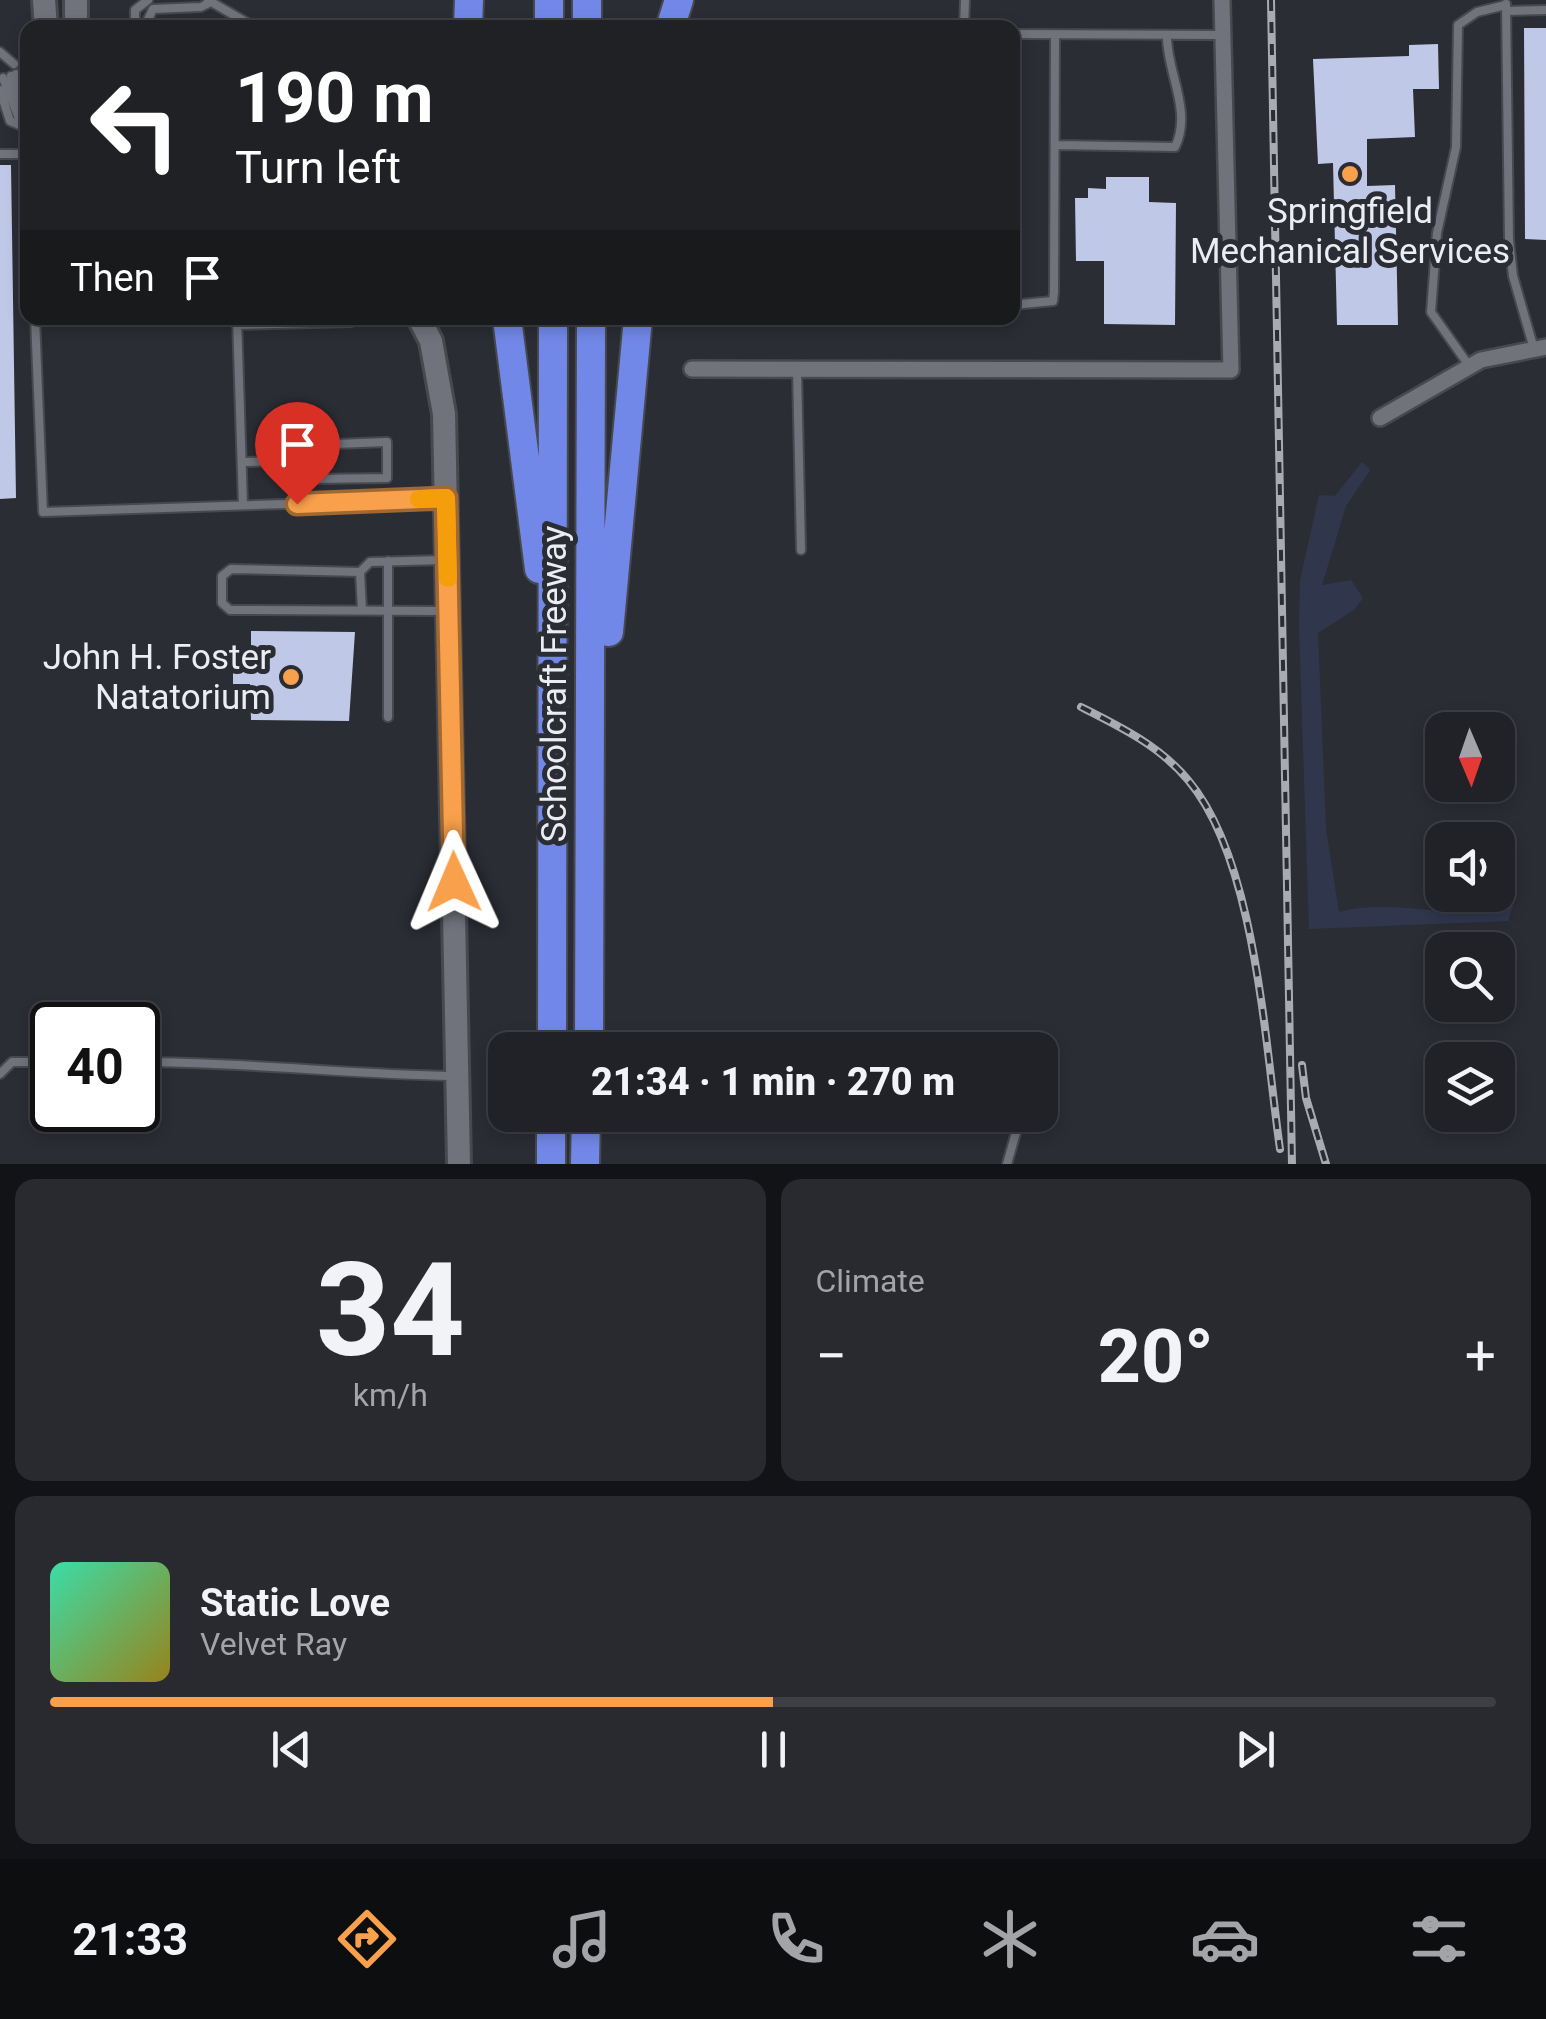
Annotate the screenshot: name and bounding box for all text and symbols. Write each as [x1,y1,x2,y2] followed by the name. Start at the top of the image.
[235,57,434,139] text: 190 m
[70,60,200,190] icon: left
[235,141,401,194] text: Turn left
[1339,163,1361,185] marker: Springfield Mechanical Services
[1190,191,1510,272] place label: Springfield Mechanical Services
[175,250,230,305] icon: arrive
[70,256,155,300] text: Then
[255,402,340,505] pin
[270,417,325,472] icon: arrive
[534,525,575,842] street label: Schoolcraft Freeway
[43,637,271,718] place label: John H. Foster Natatorium
[280,666,302,688] marker: John H. Foster Natatorium
[1425,712,1515,802] north arrow
[1425,712,1515,1132] map controls
[1425,822,1515,912] button: sound
[402,830,506,934] position arrow
[1425,932,1515,1022] button: search
[30,1002,160,1132] speed limit sign: 40
[1425,1042,1515,1132] button: layers
[591,1060,955,1104] text: 21:34 · 1 min · 270 m
[316,1234,465,1387] text: 34
[816,1262,925,1300] text: Climate
[1098,1312,1214,1400] text: 20°
[816,1324,847,1388] text: −
[1465,1324,1496,1388] text: +
[353,1376,428,1414] text: km/h
[200,1581,390,1625] text: Static Love
[200,1625,347,1663] text: Velvet Ray
[264,1722,319,1777] icon: previous
[746,1722,801,1777] icon: pause
[1228,1722,1283,1777] icon: next
[332,1904,402,1974] icon: directions
[547,1904,617,1974] icon: music
[761,1904,831,1974] icon: phone
[975,1904,1045,1974] icon: climate
[1190,1904,1260,1974] icon: car
[1404,1904,1474,1974] icon: filters
[72,1913,188,1966] text: 21:33

